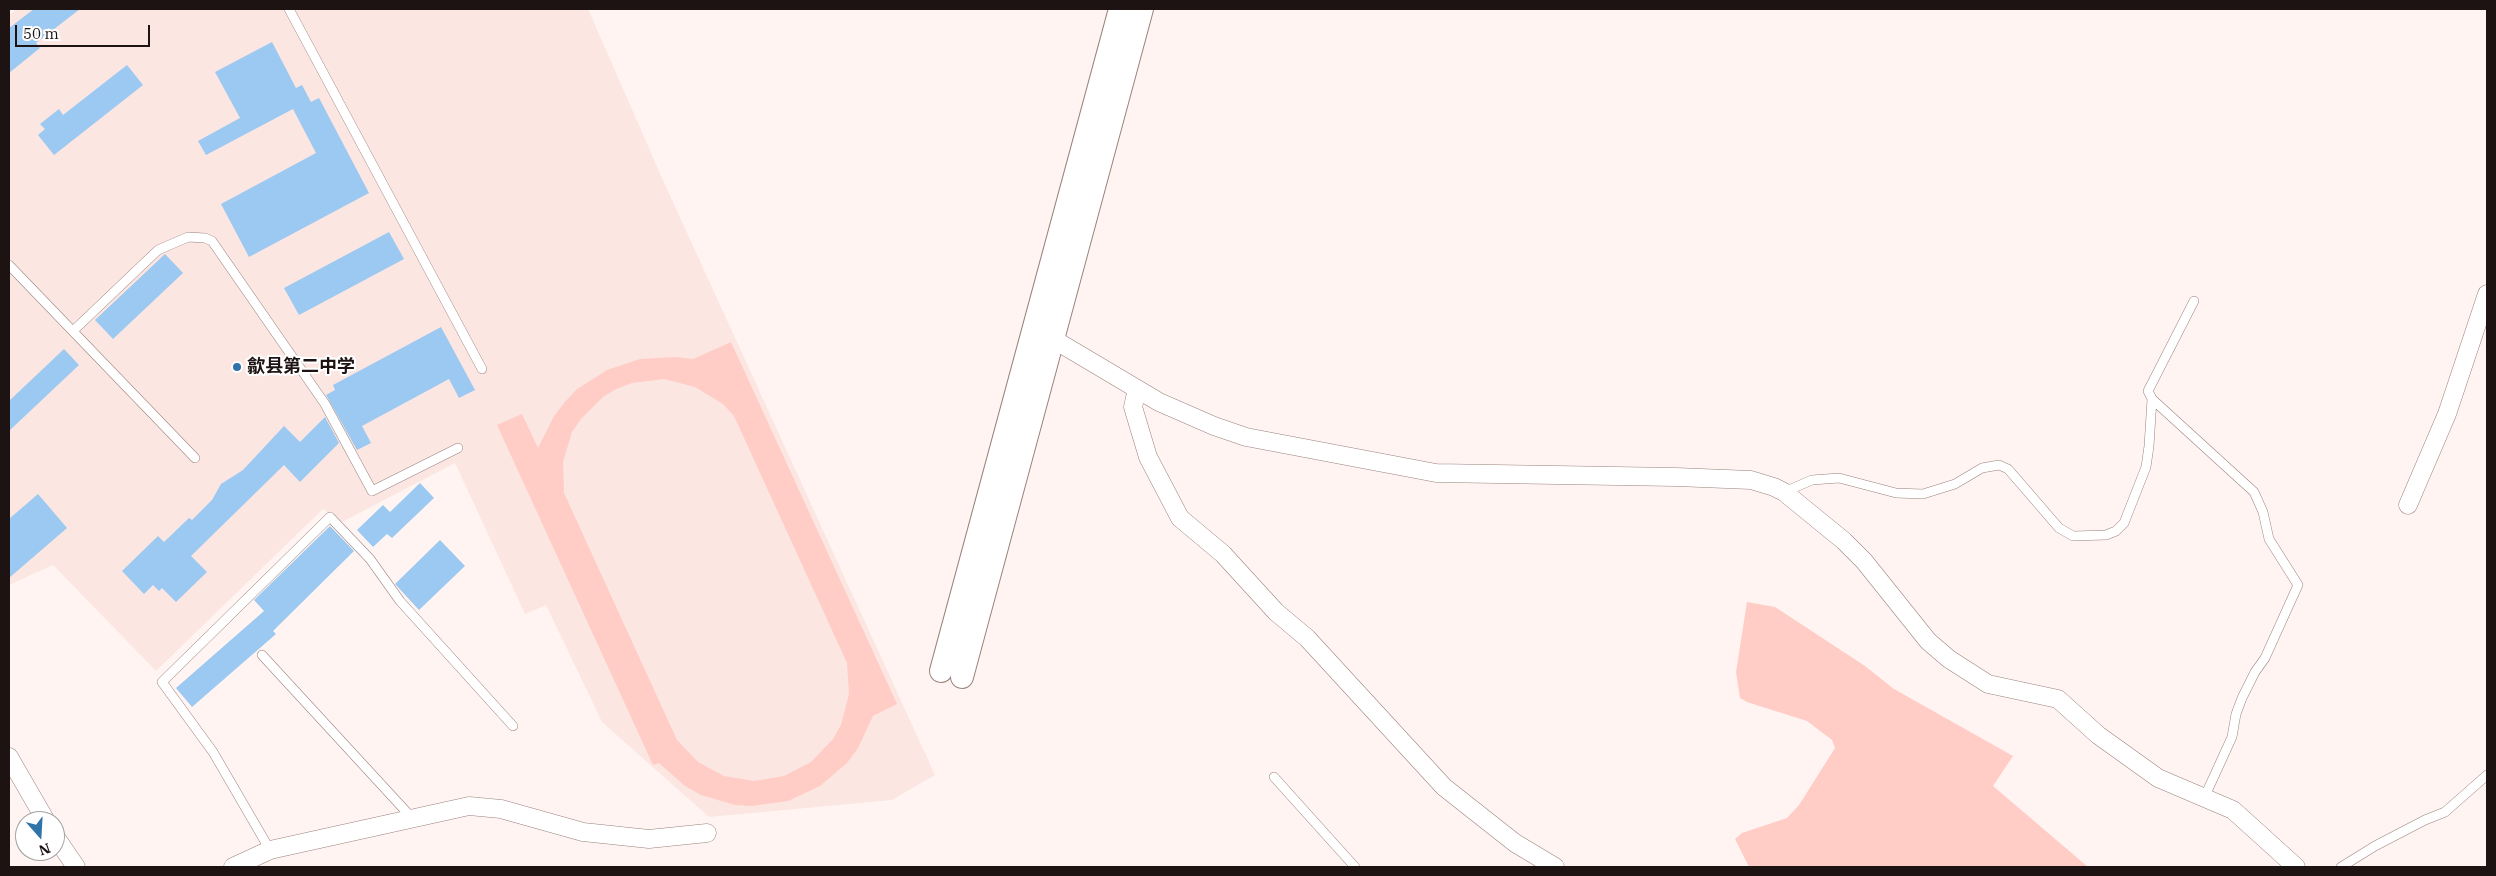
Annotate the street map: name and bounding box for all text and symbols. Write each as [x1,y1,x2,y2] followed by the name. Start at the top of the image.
[18,15,152,47] scale bar
[23,24,59,43] text: 50 m
[247,356,355,378] place label: 歙县第二中学
[231,361,243,373] marker: 歙县第二中学
[15,811,65,861] north arrow
[36,839,53,860] text: N

